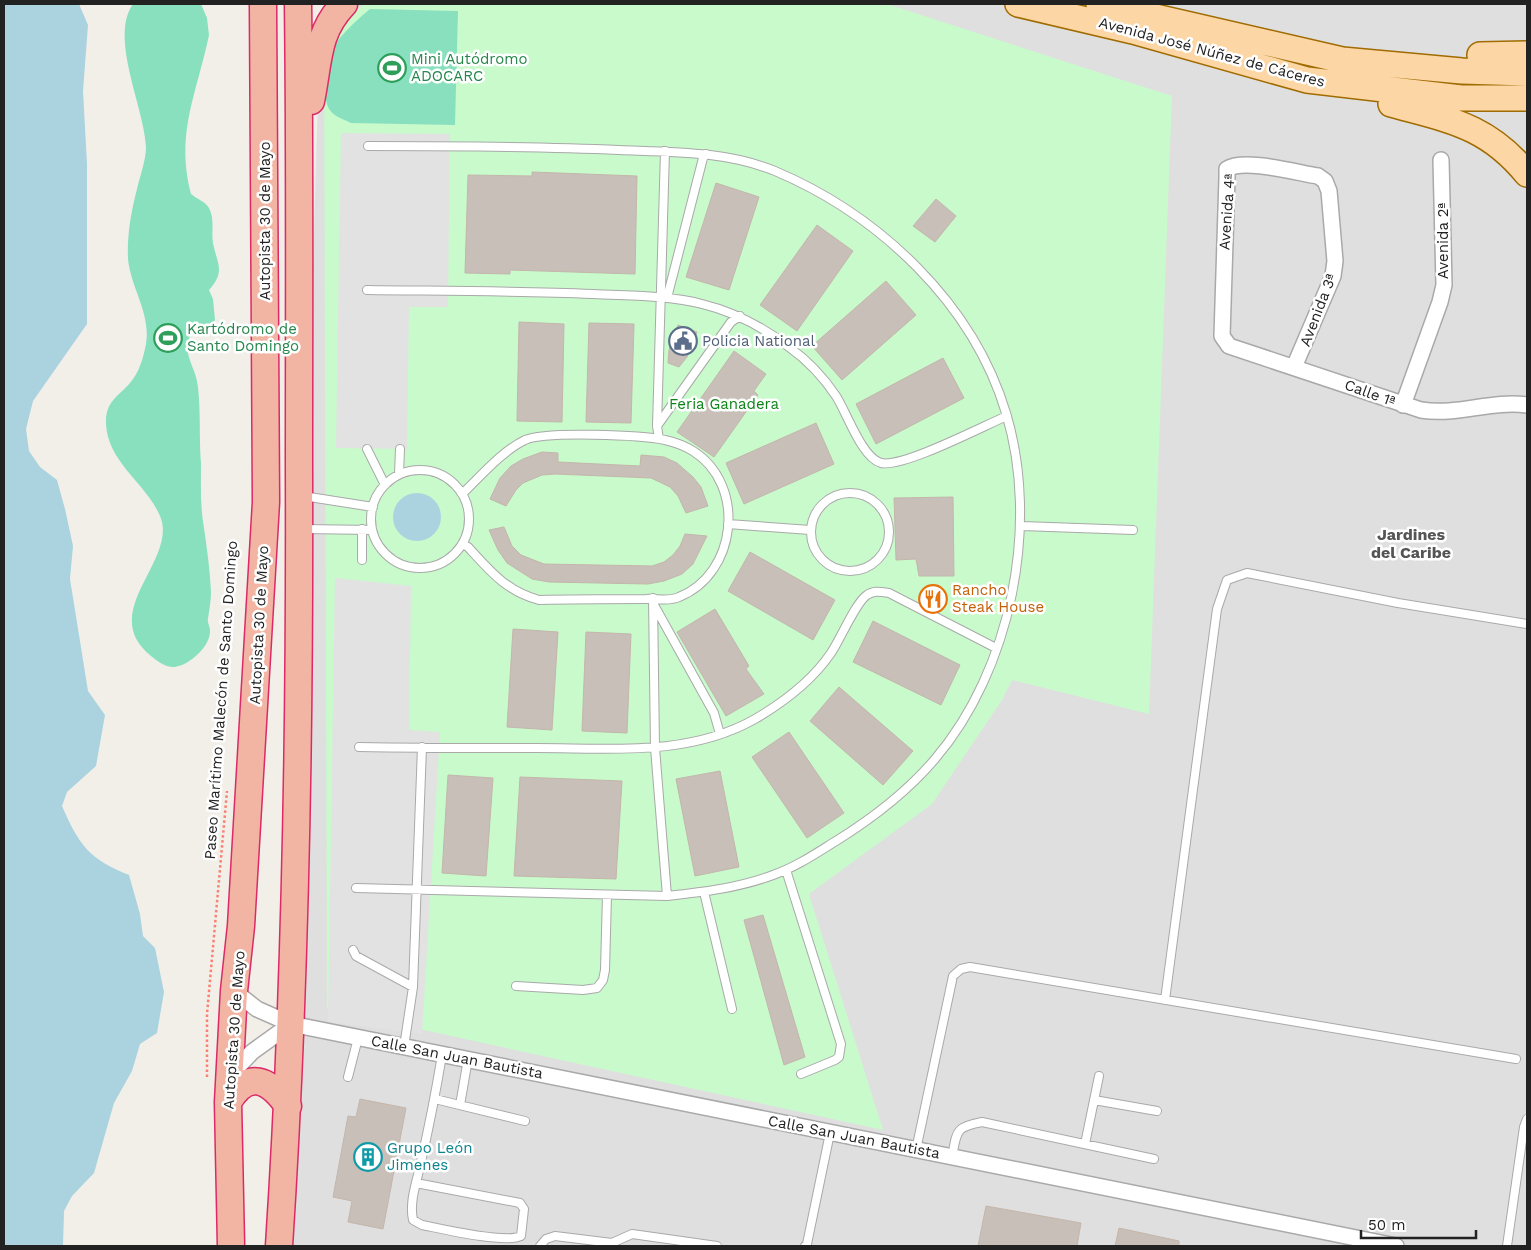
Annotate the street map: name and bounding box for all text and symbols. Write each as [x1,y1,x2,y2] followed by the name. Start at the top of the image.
[1097,13,1327,91] street label: Avenida José Núñez de Cáceres
[411,50,527,85] place label: Mini Autódromo ADOCARC
[377,53,407,83] sports icon: Mini Autódromo ADOCARC
[256,141,274,301] street label: Autopista 30 de Mayo
[1215,173,1239,251] street label: Avenida 4ª
[1434,203,1452,279] street label: Avenida 2ª
[1296,271,1340,349] street label: Avenida 3ª
[187,320,299,355] place label: Kartódromo de Santo Domingo
[153,323,183,353] sports icon: Kartódromo de Santo Domingo
[668,326,698,356] public building icon: Policia National
[702,332,815,350] place label: Policia National
[1342,375,1398,411] street label: Calle 1ª
[669,395,779,413] park label: Feria Ganadera
[1371,525,1451,562] district label: Jardines del Caribe
[201,540,241,860] street label: Paseo Marítimo Malecón de Santo Domingo
[246,545,272,705] street label: Autopista 30 de Mayo
[952,581,1044,616] place label: Rancho Steak House
[918,584,948,614] restaurant icon: Rancho Steak House
[219,950,249,1110] street label: Autopista 30 de Mayo
[370,1031,545,1083] street label: Calle San Juan Bautista
[767,1111,942,1163] street label: Calle San Juan Bautista
[387,1139,472,1174] place label: Grupo León Jimenes
[353,1142,383,1172] building icon: Grupo León Jimenes
[1361,1208,1476,1240] scale bar
[1368,1216,1405,1234] text: 50 m

